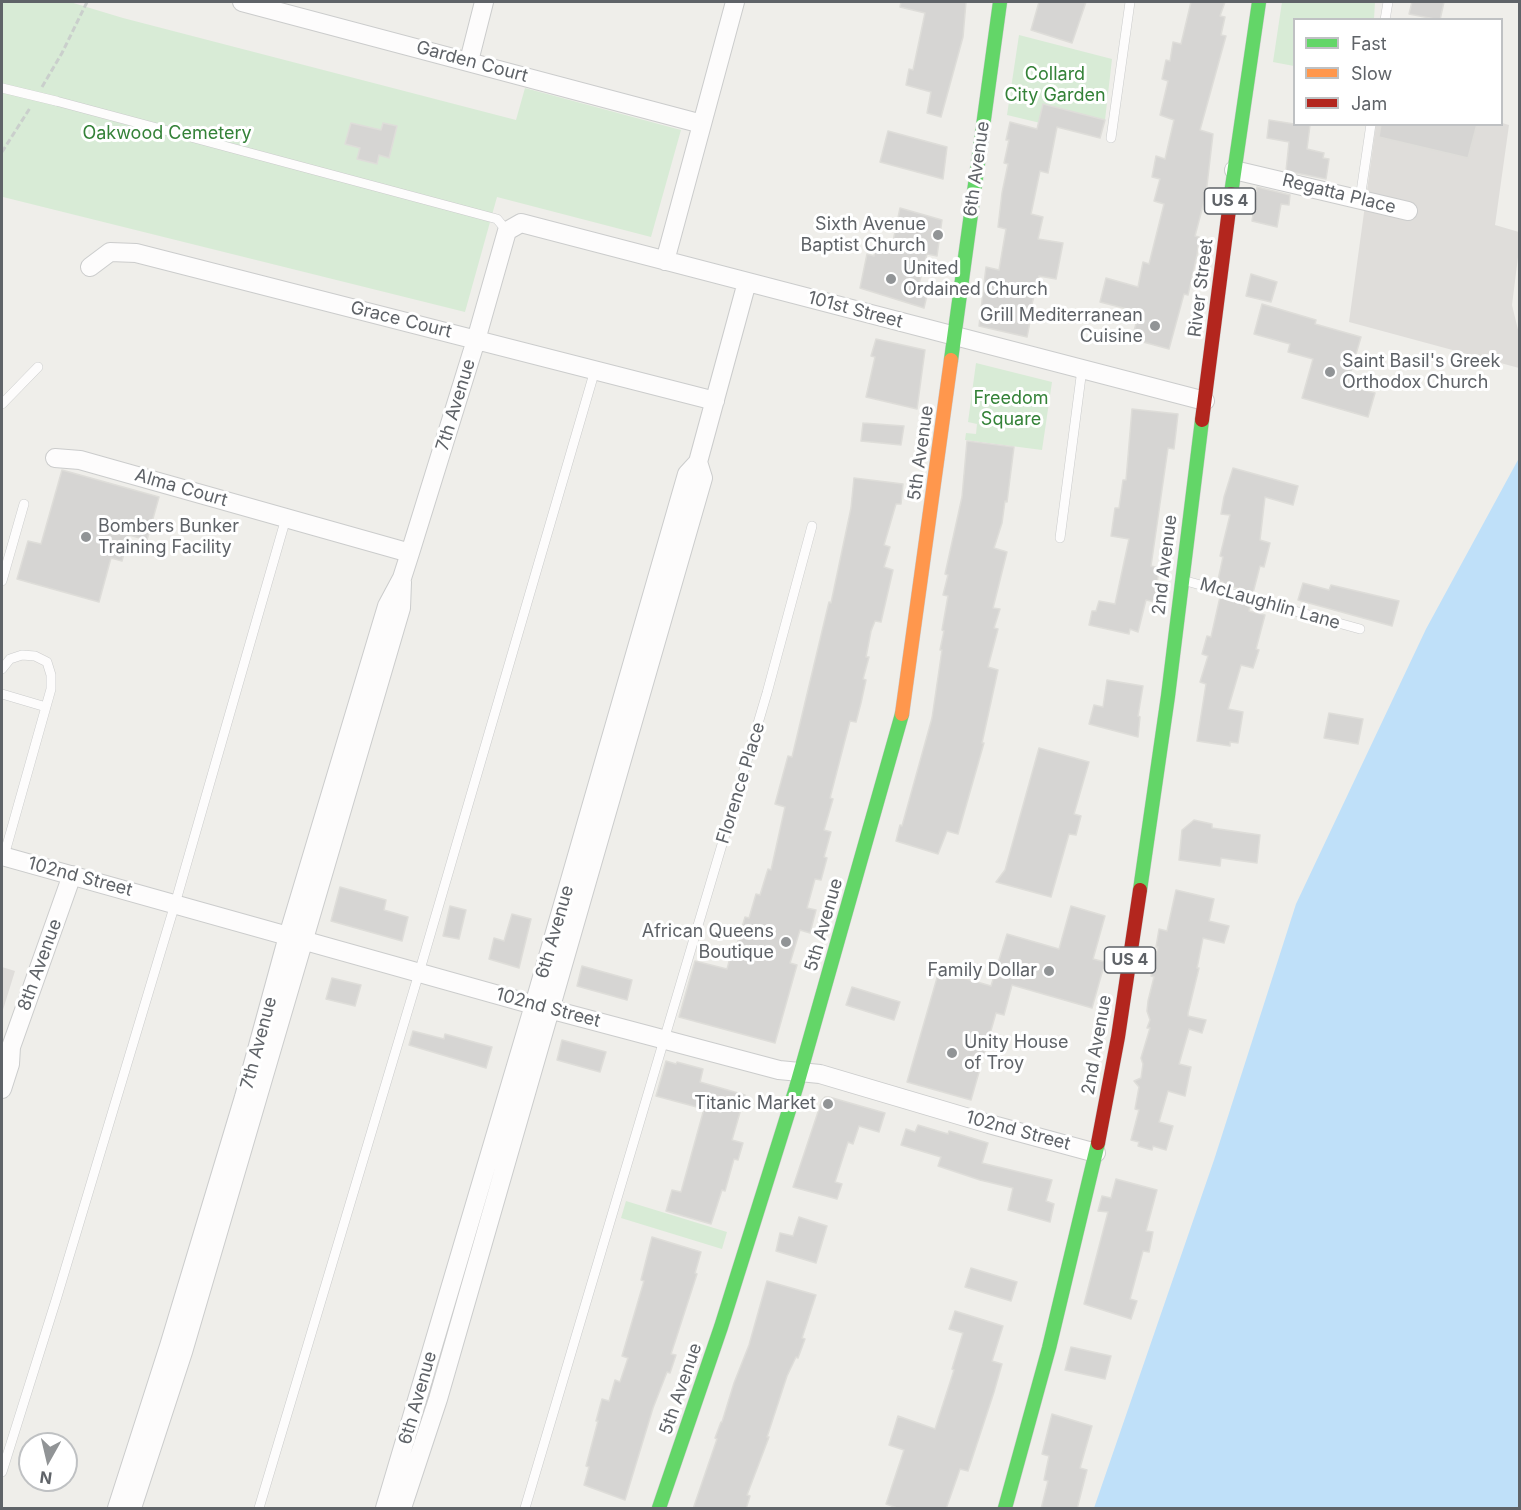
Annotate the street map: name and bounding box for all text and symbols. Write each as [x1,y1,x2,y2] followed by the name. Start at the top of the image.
[1293,18,1503,126] legend
[1351,33,1387,54] text: Fast
[414,37,530,87] street label: Garden Court
[1351,63,1392,84] text: Slow
[1004,64,1106,106] park label: Collard City Garden
[1351,93,1387,114] text: Jam
[960,120,994,218] street label: 6th Avenue
[82,123,252,145] park label: Oakwood Cemetery
[1280,169,1398,219] street label: Regatta Place
[1204,188,1256,214] road number: US 4
[801,214,926,256] place label: Sixth Avenue Baptist Church
[931,228,945,242] marker: Sixth Avenue Baptist Church
[1184,238,1218,338] street label: River Street
[903,258,1048,300] place label: United Ordained Church
[884,272,898,286] marker: United Ordained Church
[805,287,905,333] street label: 101st Street
[348,297,454,343] street label: Grace Court
[980,305,1143,348] place label: Grill Mediterranean Cuisine
[1148,319,1162,333] marker: Grill Mediterranean Cuisine
[1342,351,1500,394] place label: Saint Basil's Greek Orthodox Church
[432,356,480,454] street label: 7th Avenue
[1323,365,1337,379] marker: Saint Basil's Greek Orthodox Church
[973,388,1049,430] park label: Freedom Square
[904,404,938,502] street label: 5th Avenue
[132,464,230,512] street label: Alma Court
[1148,514,1182,616] street label: 2nd Avenue
[98,516,239,558] place label: Bombers Bunker Training Facility
[79,530,93,544] marker: Bombers Bunker Training Facility
[1197,574,1343,634] street label: McLaughlin Lane
[712,720,770,846] street label: Florence Place
[25,853,135,901] street label: 102nd Street
[800,876,848,974] street label: 5th Avenue
[531,883,579,981] street label: 6th Avenue
[13,916,67,1014] street label: 8th Avenue
[642,921,774,964] place label: African Queens Boutique
[779,935,793,949] marker: African Queens Boutique
[1104,947,1156,973] road number: US 4
[928,960,1037,982] place label: Family Dollar
[1042,964,1056,978] marker: Family Dollar
[493,984,603,1032] street label: 102nd Street
[1078,993,1116,1097] street label: 2nd Avenue
[236,994,282,1092] street label: 7th Avenue
[964,1032,1069,1074] place label: Unity House of Troy
[945,1046,959,1060] marker: Unity House of Troy
[694,1093,816,1115] place label: Titanic Market
[821,1097,835,1111] marker: Titanic Market
[963,1107,1073,1155] street label: 102nd Street
[655,1340,707,1438] street label: 5th Avenue
[394,1349,442,1447] street label: 6th Avenue
[18,1432,78,1492] north arrow
[38,1467,53,1489] text: N

